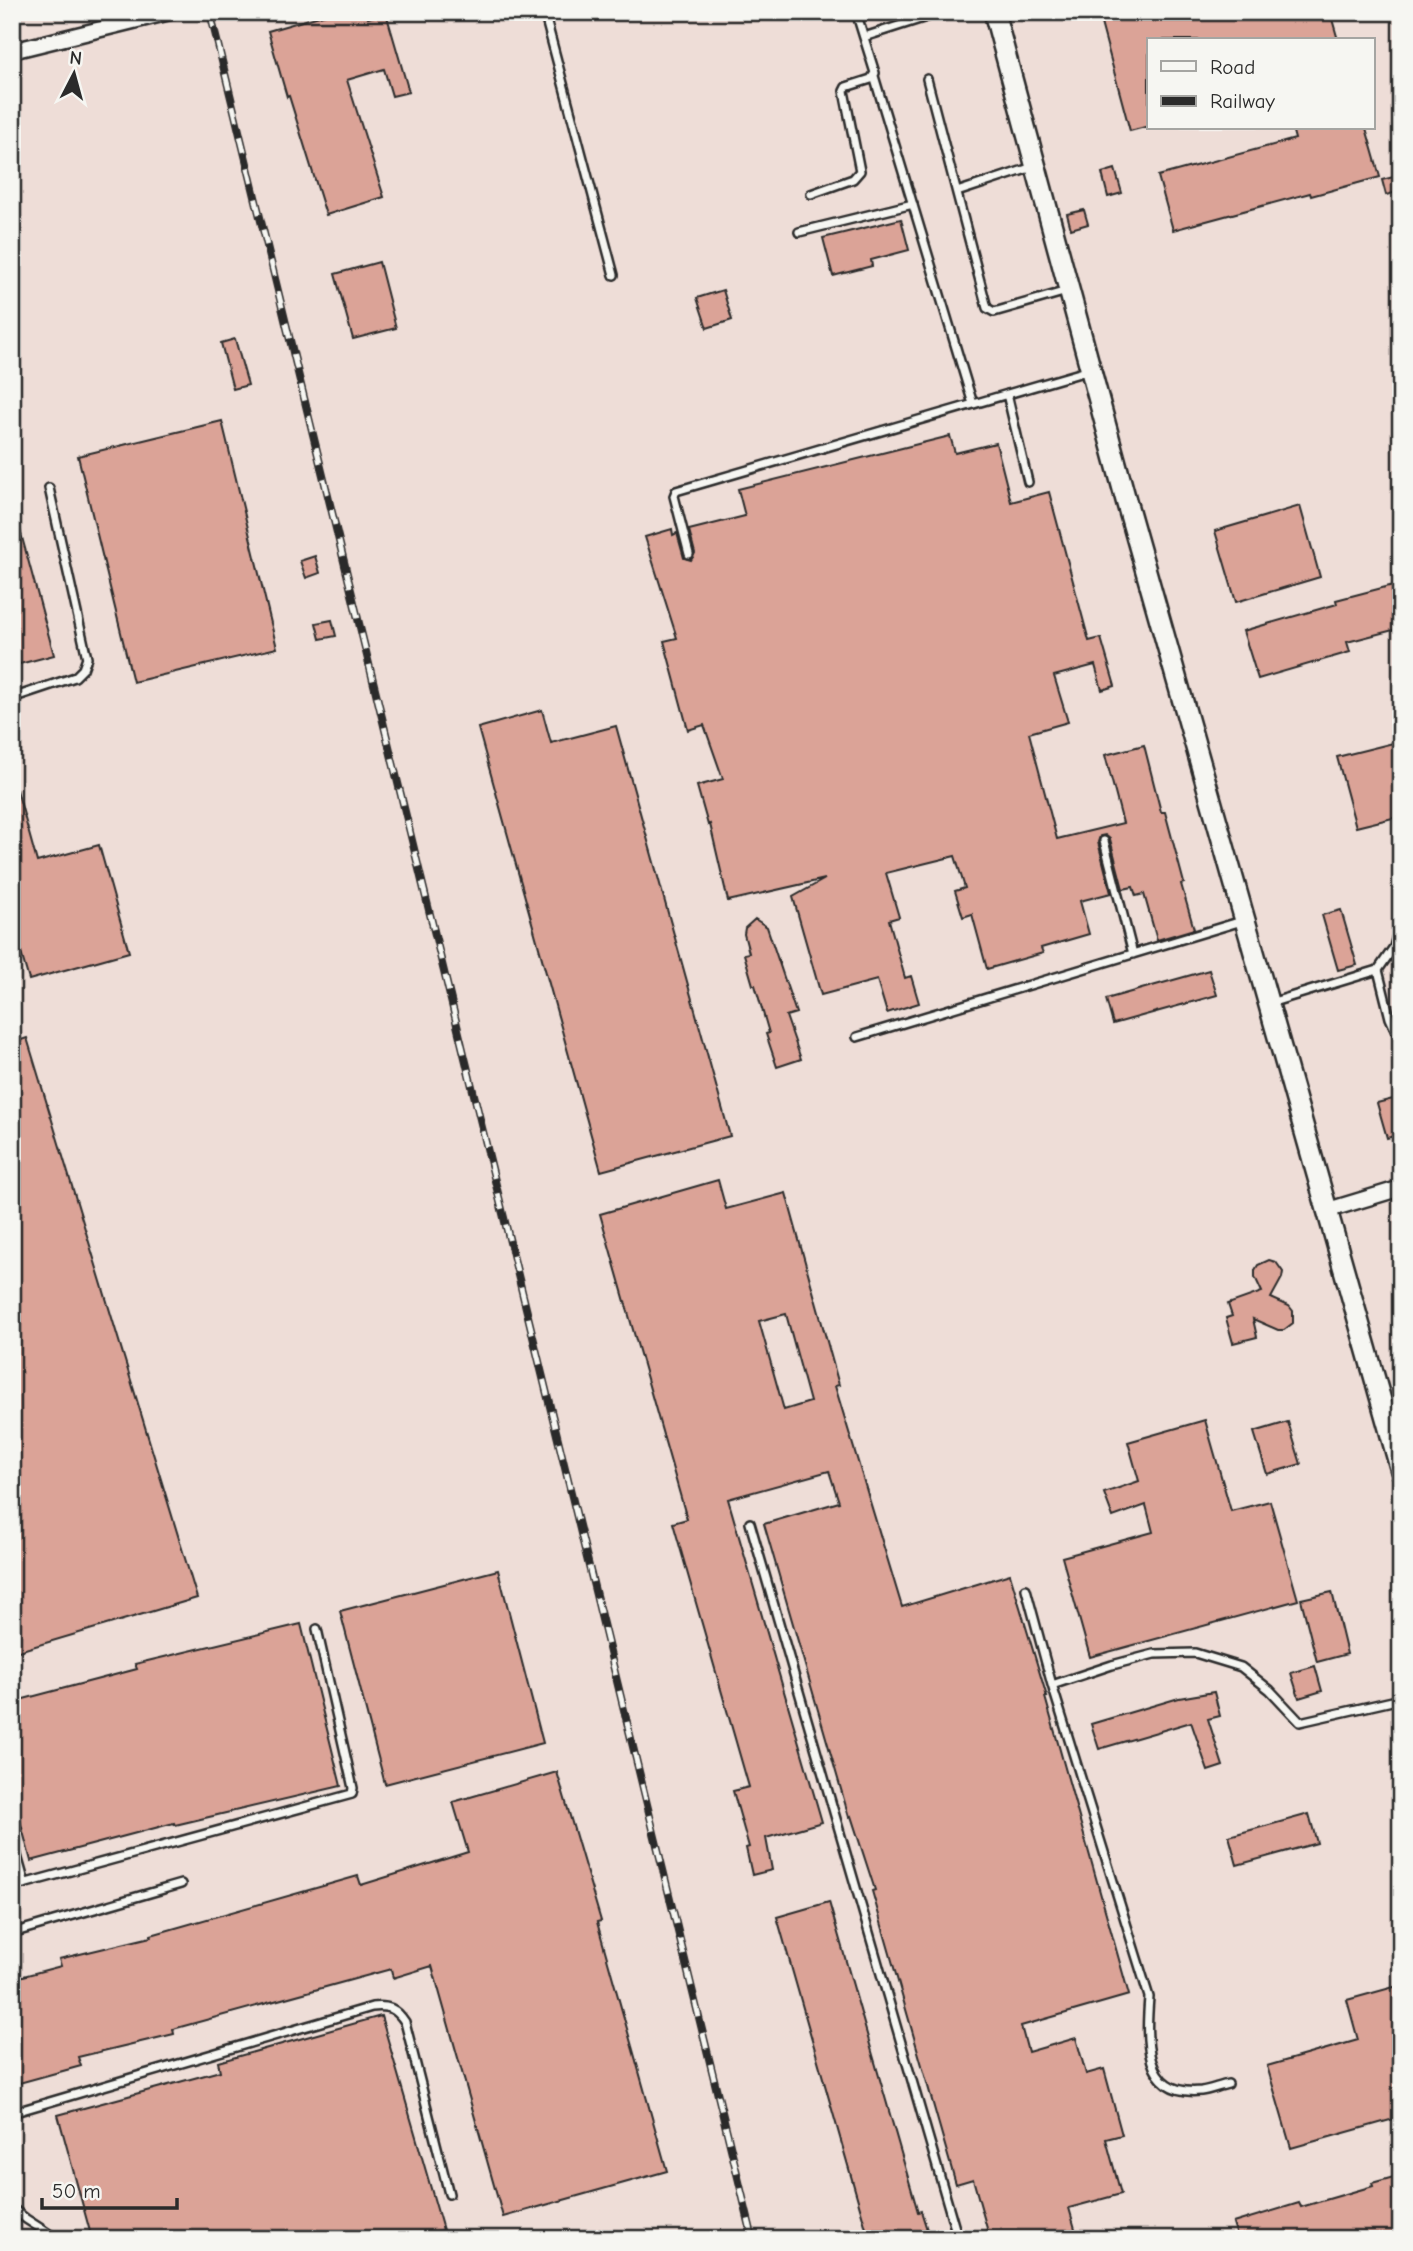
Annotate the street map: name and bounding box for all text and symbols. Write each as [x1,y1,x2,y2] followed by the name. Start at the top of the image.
[38,38,108,108] north arrow
[1147,38,1374,130] legend
[68,47,83,70] text: N
[1210,55,1255,79] text: Road
[1210,89,1275,113] text: Railway
[42,2167,177,2211] scale bar
[52,2179,101,2203] text: 50 m

